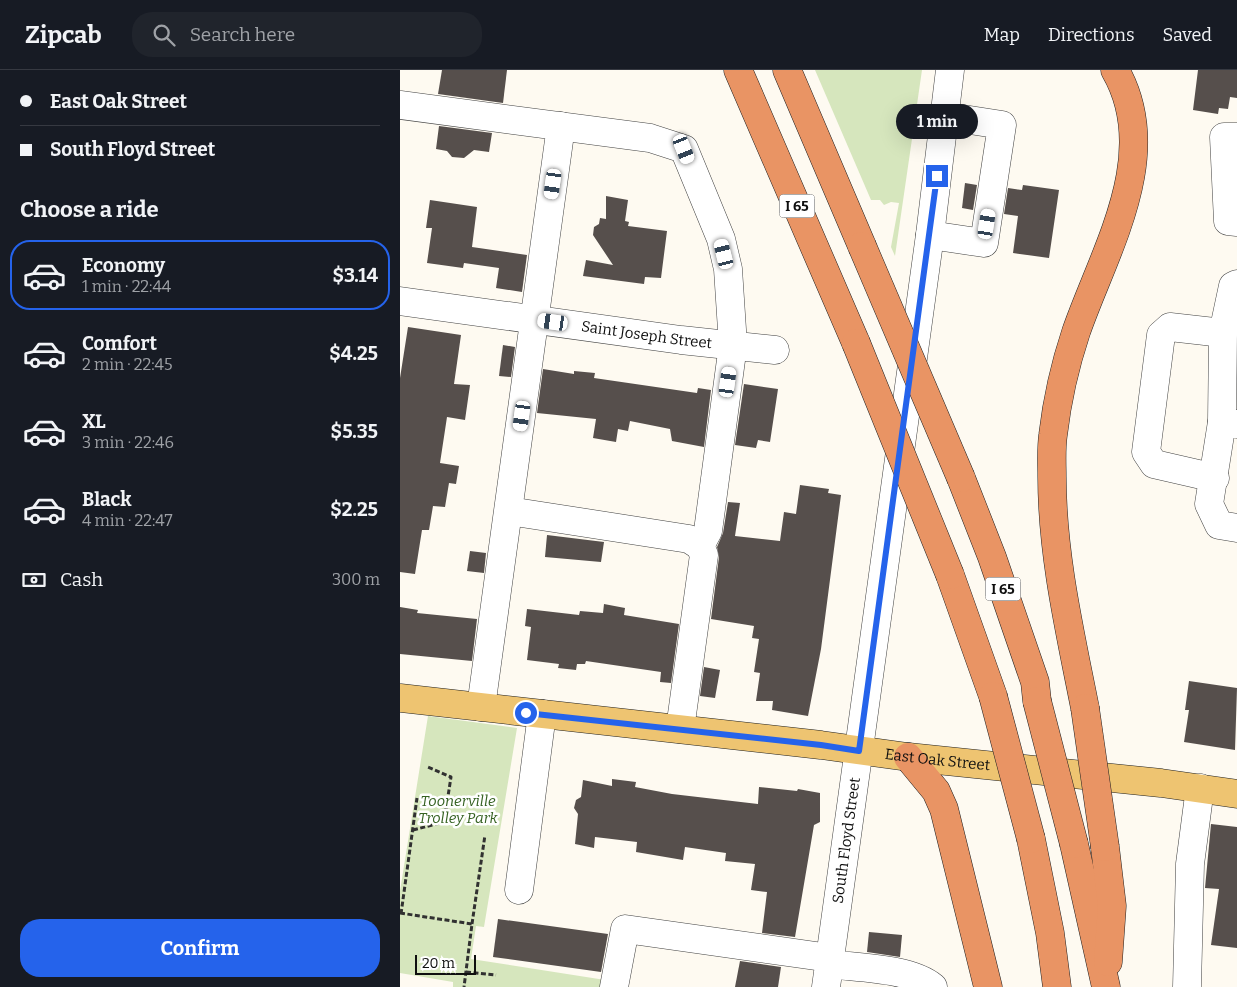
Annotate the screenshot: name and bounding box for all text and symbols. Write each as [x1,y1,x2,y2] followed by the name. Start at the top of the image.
[132,12,482,57] search box
[25,21,102,49] text: Zipcab
[150,21,178,49] icon: search
[190,23,295,46] text: Search here
[984,24,1020,46] text: Map
[1048,24,1135,46] text: Directions
[1163,24,1212,46] text: Saved
[50,90,187,113] text: East Oak Street
[896,104,978,138] callout: 1 min
[917,112,957,131] text: 1 min
[671,132,696,166] car
[50,138,215,161] text: South Floyd Street
[926,165,948,187] route end
[543,168,562,200] car
[780,194,814,218] road number: I 65
[20,196,159,223] text: Choose a ride
[977,208,996,240] car
[713,238,734,270] car
[22,253,67,298] icon: car
[82,254,165,277] text: Economy
[332,264,378,287] text: $3.14
[82,277,171,296] text: 1 min · 22:44
[537,312,568,332] car
[580,317,714,352] street label: Saint Joseph Street
[22,331,67,376] icon: car
[82,332,157,355] text: Comfort
[329,342,378,365] text: $4.25
[82,355,173,374] text: 2 min · 22:45
[718,366,737,398] car
[512,400,531,432] car
[22,409,67,454] icon: car
[82,410,106,433] text: XL
[331,420,378,443] text: $5.35
[82,433,174,452] text: 3 min · 22:46
[22,487,67,532] icon: car
[82,488,132,511] text: Black
[330,498,378,521] text: $2.25
[82,511,172,530] text: 4 min · 22:47
[20,566,48,594] icon: cash
[60,568,103,591] text: Cash
[332,570,380,589] text: 300 m
[986,578,1020,600] road number: I 65
[515,702,537,724] route start
[884,745,992,774] street label: East Oak Street
[829,776,864,905] street label: South Floyd Street
[418,792,499,827] park label: Toonerville Trolley Park
[20,919,380,977] button: Confirm
[415,952,476,975] scale bar
[422,955,455,972] text: 20 m

